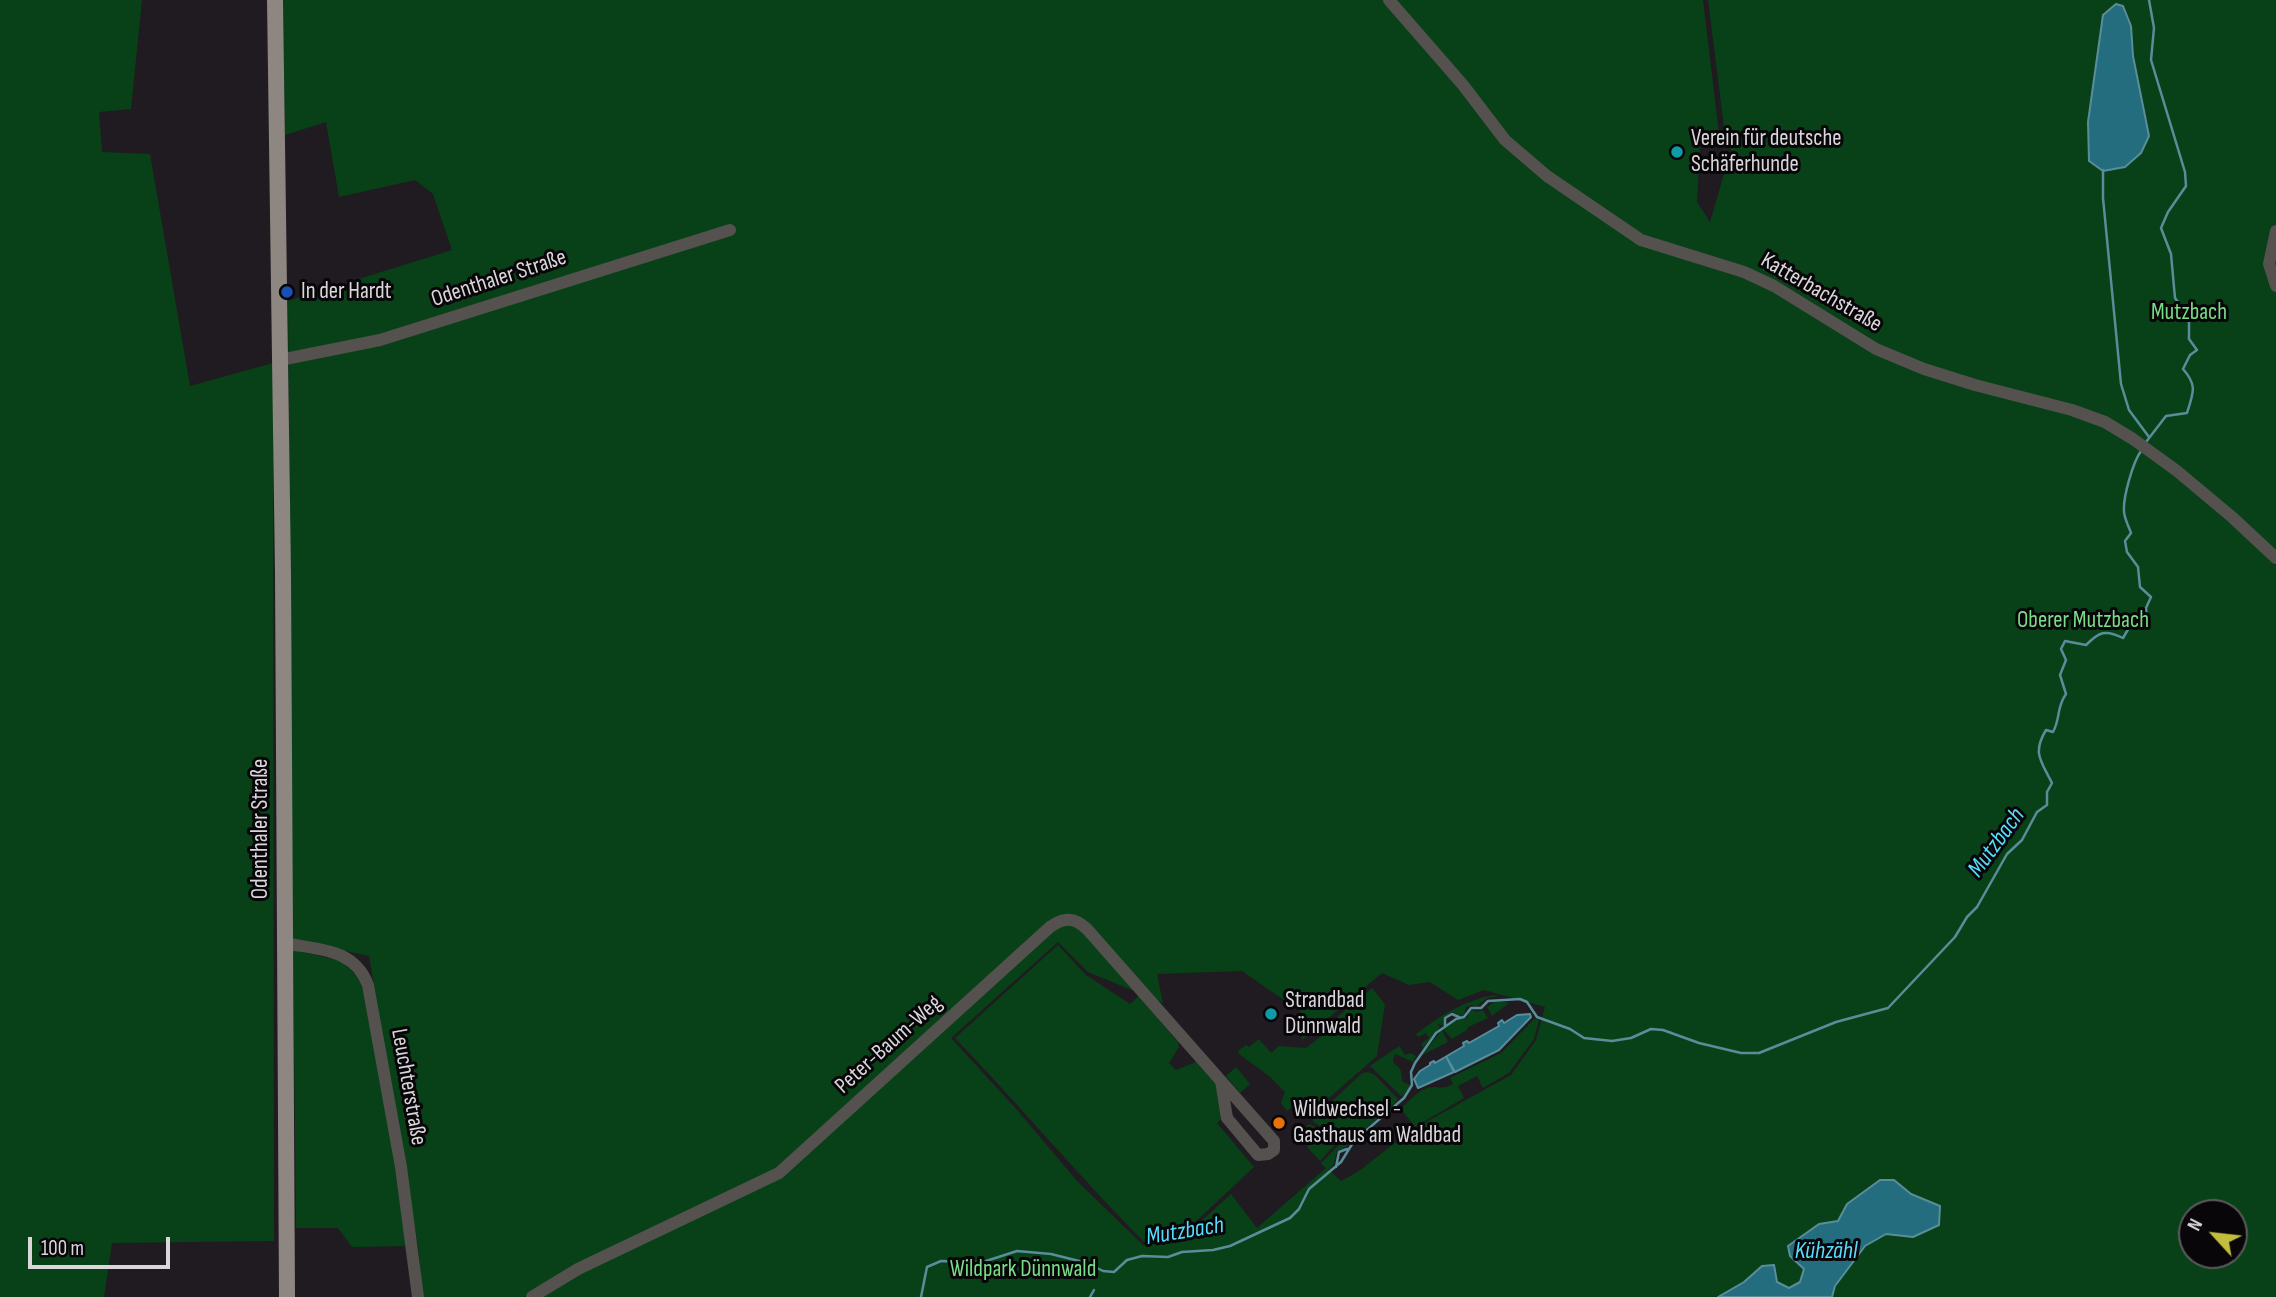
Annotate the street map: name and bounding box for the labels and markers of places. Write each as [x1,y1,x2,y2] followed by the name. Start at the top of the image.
[1691,125,1842,179] place label: Verein für deutsche Schäferhunde
[1669,144,1685,160] marker: Verein für deutsche Schäferhunde
[301,278,392,306] place label: In der Hardt
[279,284,295,300] marker: In der Hardt
[1285,987,1364,1041] place label: Strandbad Dünnwald
[1263,1006,1279,1022] marker: Strandbad Dünnwald
[1293,1096,1461,1150] place label: Wildwechsel - Gasthaus am Waldbad
[1271,1115,1287,1131] marker: Wildwechsel - Gasthaus am Waldbad

